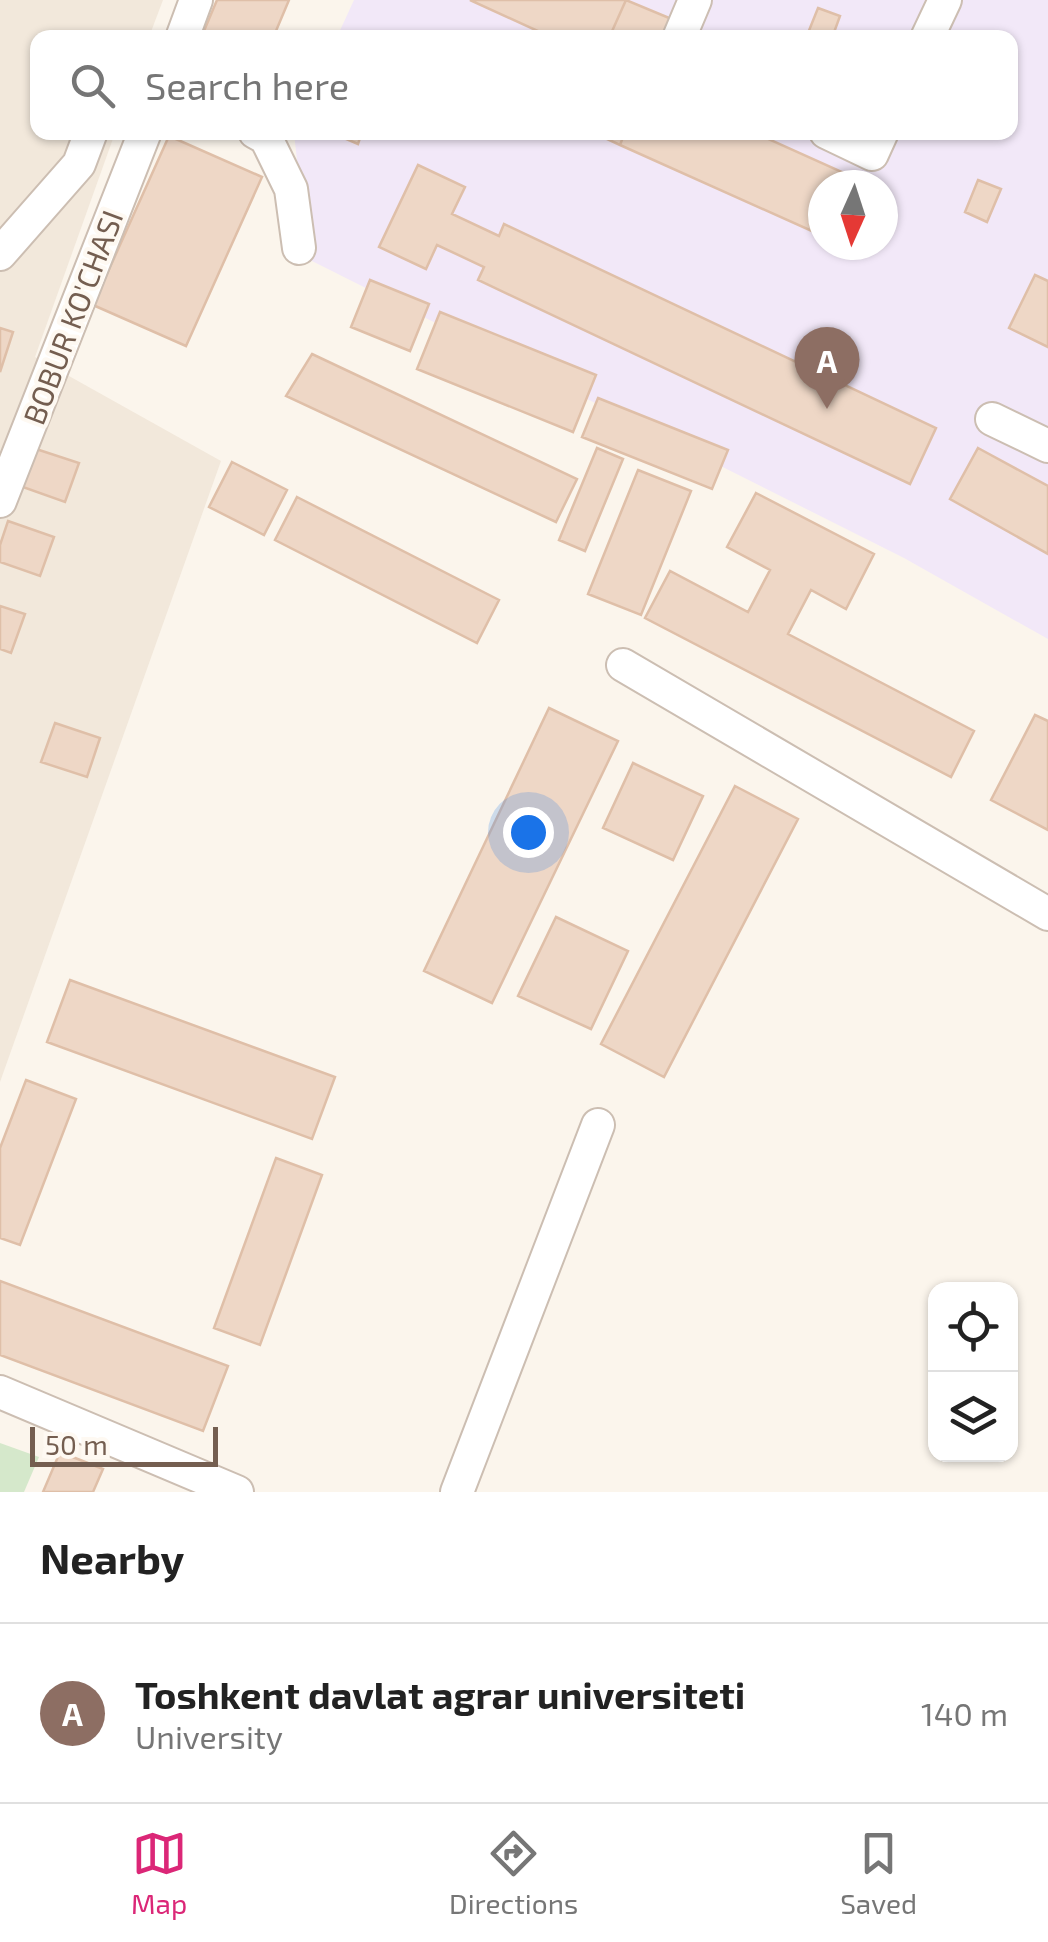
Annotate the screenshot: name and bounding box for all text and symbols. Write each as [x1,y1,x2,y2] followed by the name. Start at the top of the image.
[30,30,1018,140] search box
[65,58,120,113] icon: search
[145,62,349,108] text: Search here
[808,170,898,260] north arrow
[15,205,129,429] street label: BOBUR KO'CHASI
[794,326,860,409] pin: A
[503,807,554,858] your location
[928,1282,1018,1462] map controls
[928,1282,1018,1372] button: locate
[928,1372,1018,1462] button: layers
[30,1422,218,1466] scale bar
[45,1427,108,1461] text: 50 m
[40,1532,184,1582] text: Nearby
[135,1671,745,1717] text: Toshkent davlat agrar universiteti
[62,1694,83,1732] text: A
[921,1694,1008,1732] text: 140 m
[135,1717,283,1755] text: University
[131,1826,187,1920] tab: Map
[449,1826,578,1920] tab: Directions
[840,1826,917,1920] tab: Saved

